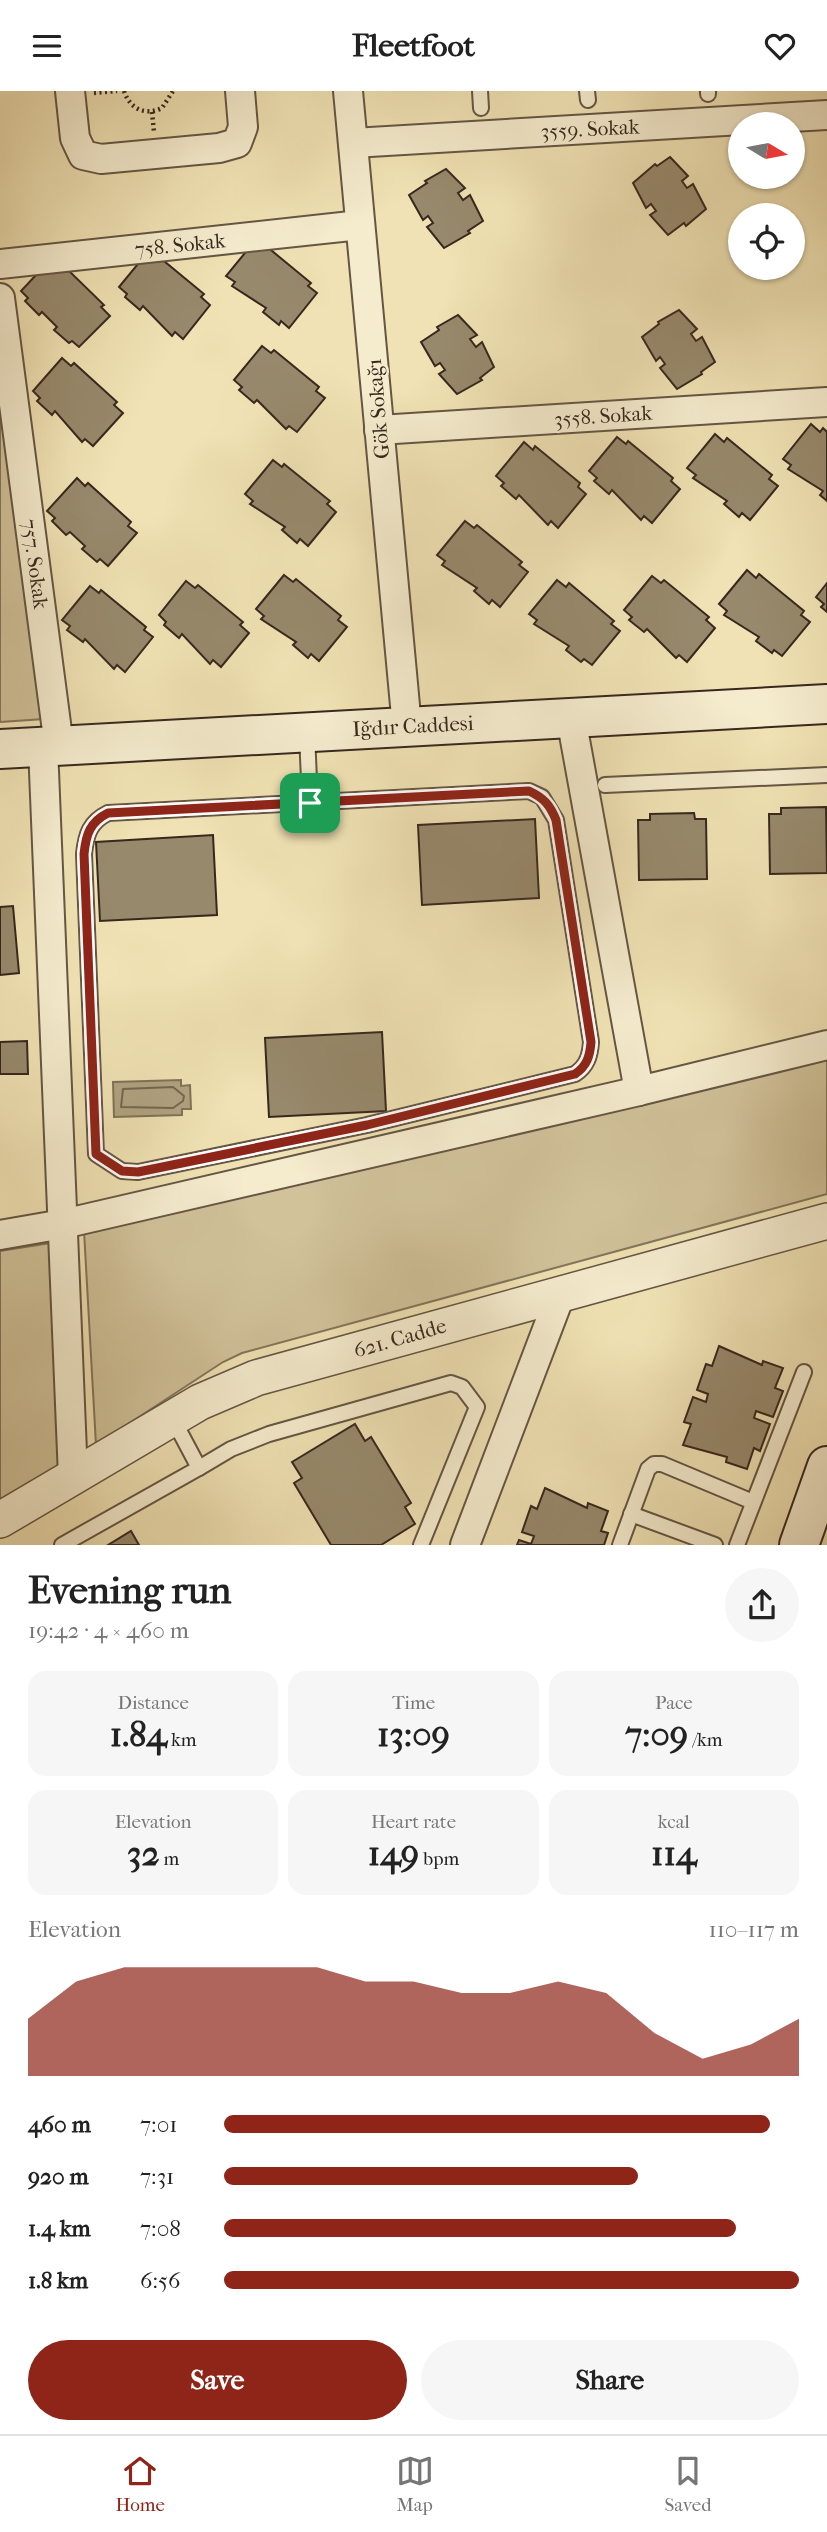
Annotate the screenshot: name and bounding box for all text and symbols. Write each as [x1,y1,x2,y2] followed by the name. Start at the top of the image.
[28,27,66,65] icon: menu
[352,27,475,64] text: Fleetfoot
[761,27,799,65] icon: heart
[728,112,805,189] north arrow
[728,112,805,280] map controls
[540,114,640,144] street label: 3559. Sokak
[728,203,805,280] button: locate
[134,228,227,262] street label: 758. Sokak
[362,358,394,460] street label: Gök Sokağı
[553,401,653,431] street label: 3558. Sokak
[17,518,53,610] street label: 757. Sokak
[352,711,474,741] street label: Iğdır Caddesi
[280,773,340,833] pin
[291,784,329,822] icon: arrive
[351,1313,449,1363] street label: 621. Cadde
[28,1568,231,1613] text: Evening run
[725,1568,799,1642] button: share
[28,1617,189,1644] text: 19:42 · 4 × 460 m
[117,1692,189,1714] text: Distance
[392,1692,435,1714] text: Time
[655,1692,693,1714] text: Pace
[110,1714,167,1755] text: 1.84
[377,1714,450,1755] text: 13:09
[625,1714,688,1755] text: 7:09
[167,1729,197,1751] text: km
[688,1729,722,1751] text: /km
[115,1811,192,1833] text: Elevation
[371,1811,456,1833] text: Heart rate
[658,1811,690,1833] text: kcal
[127,1833,159,1874] text: 32
[368,1833,419,1874] text: 149
[651,1833,697,1874] text: 114
[159,1848,179,1870] text: m
[419,1848,459,1870] text: bpm
[28,1916,121,1943] text: Elevation
[708,1916,799,1943] text: 110–117 m
[28,2111,91,2138] text: 460 m
[140,2111,177,2138] text: 7:01
[28,2163,89,2190] text: 920 m
[140,2163,174,2190] text: 7:31
[28,2215,91,2242] text: 1.4 km
[140,2215,181,2242] text: 7:08
[28,2267,88,2294] text: 1.8 km
[140,2267,180,2294] text: 6:56
[28,2340,407,2420] button: Save
[421,2340,799,2420] button: Share
[115,2452,165,2516] tab: Home
[396,2452,434,2516] tab: Map
[664,2452,712,2516] tab: Saved

